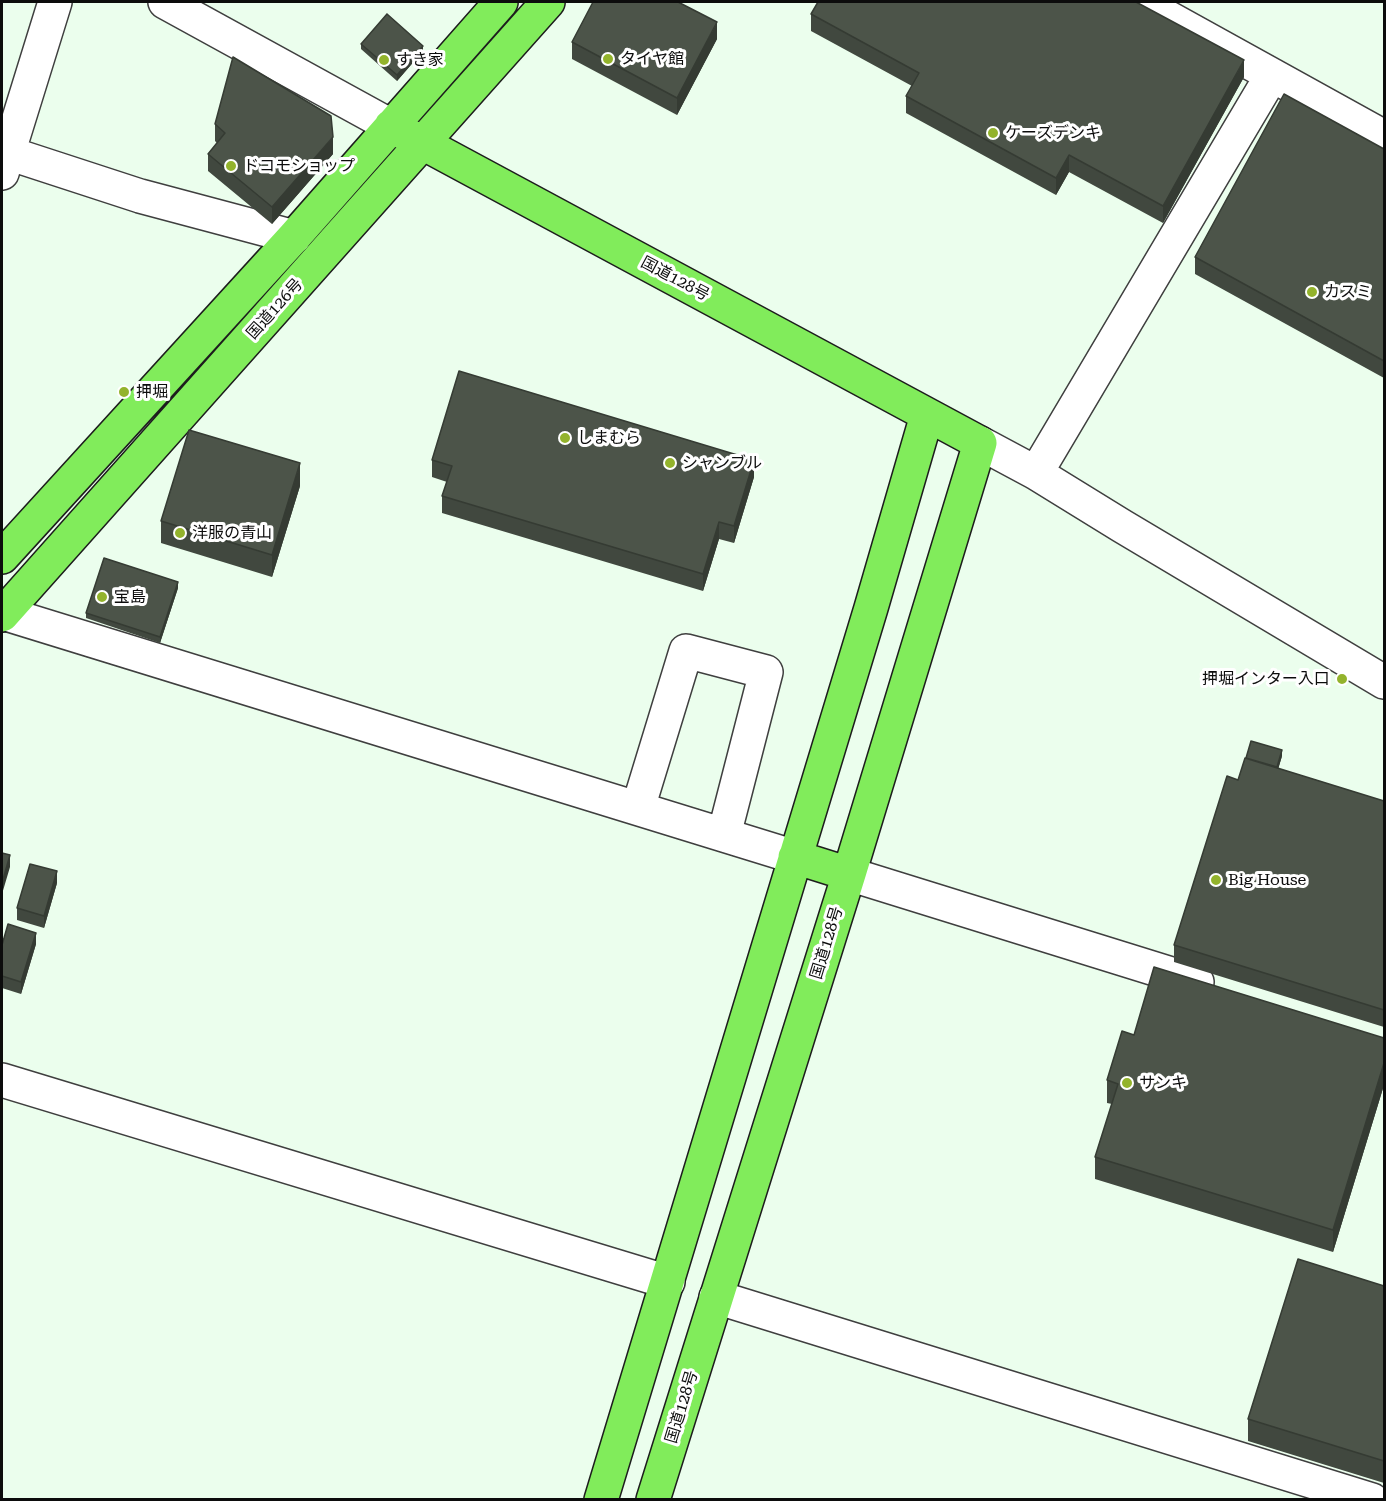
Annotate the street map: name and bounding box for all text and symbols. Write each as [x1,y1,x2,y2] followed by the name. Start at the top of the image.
[620,49,684,69] place label: タイヤ館
[396,50,444,70] place label: すき家
[601,52,615,66] marker: タイヤ館
[377,53,391,67] marker: すき家
[1005,123,1101,143] place label: ケーズデンキ
[986,126,1000,140] marker: ケーズデンキ
[243,156,355,176] place label: ドコモショップ
[224,159,238,173] marker: ドコモショップ
[637,253,713,305] street label: 国道128号
[243,275,307,343] street label: 国道126号
[1324,282,1372,302] place label: カスミ
[1305,285,1319,299] marker: カスミ
[136,382,168,402] place label: 押堀
[117,385,131,399] marker: 押堀
[577,428,641,448] place label: しまむら
[558,431,572,445] marker: しまむら
[682,453,762,473] place label: シャンブル
[663,456,677,470] marker: シャンブル
[192,523,272,543] place label: 洋服の青山
[173,526,187,540] marker: 洋服の青山
[114,587,146,607] place label: 宝島
[95,590,109,604] marker: 宝島
[1202,669,1330,689] place label: 押堀インター入口
[1335,672,1349,686] marker: 押堀インター入口
[1228,870,1306,890] place label: Big House
[1209,873,1223,887] marker: Big House
[807,904,847,982] street label: 国道128号
[1139,1073,1187,1093] place label: サンキ
[1120,1076,1134,1090] marker: サンキ
[662,1368,702,1446] street label: 国道128号

